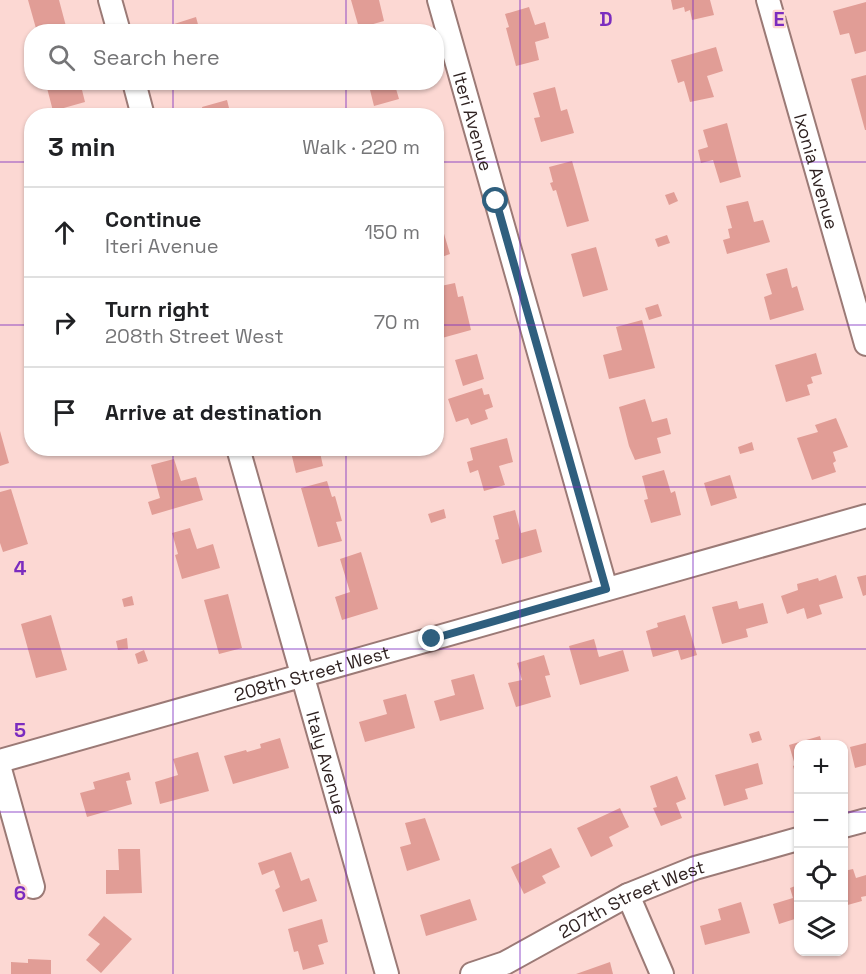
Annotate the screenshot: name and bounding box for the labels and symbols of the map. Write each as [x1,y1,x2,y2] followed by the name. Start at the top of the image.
[599,6,613,32] text: D
[773,6,785,32] text: E
[448,69,498,174] street label: Iteri Avenue
[789,111,844,232] street label: Ixonia Avenue
[482,187,508,213] route start
[14,555,27,581] text: 4
[418,625,444,651] route end
[231,640,392,706] street label: 208th Street West
[302,708,353,817] street label: Italy Avenue
[14,717,26,743] text: 5
[554,854,707,943] street label: 207th Street West
[14,880,26,906] text: 6

